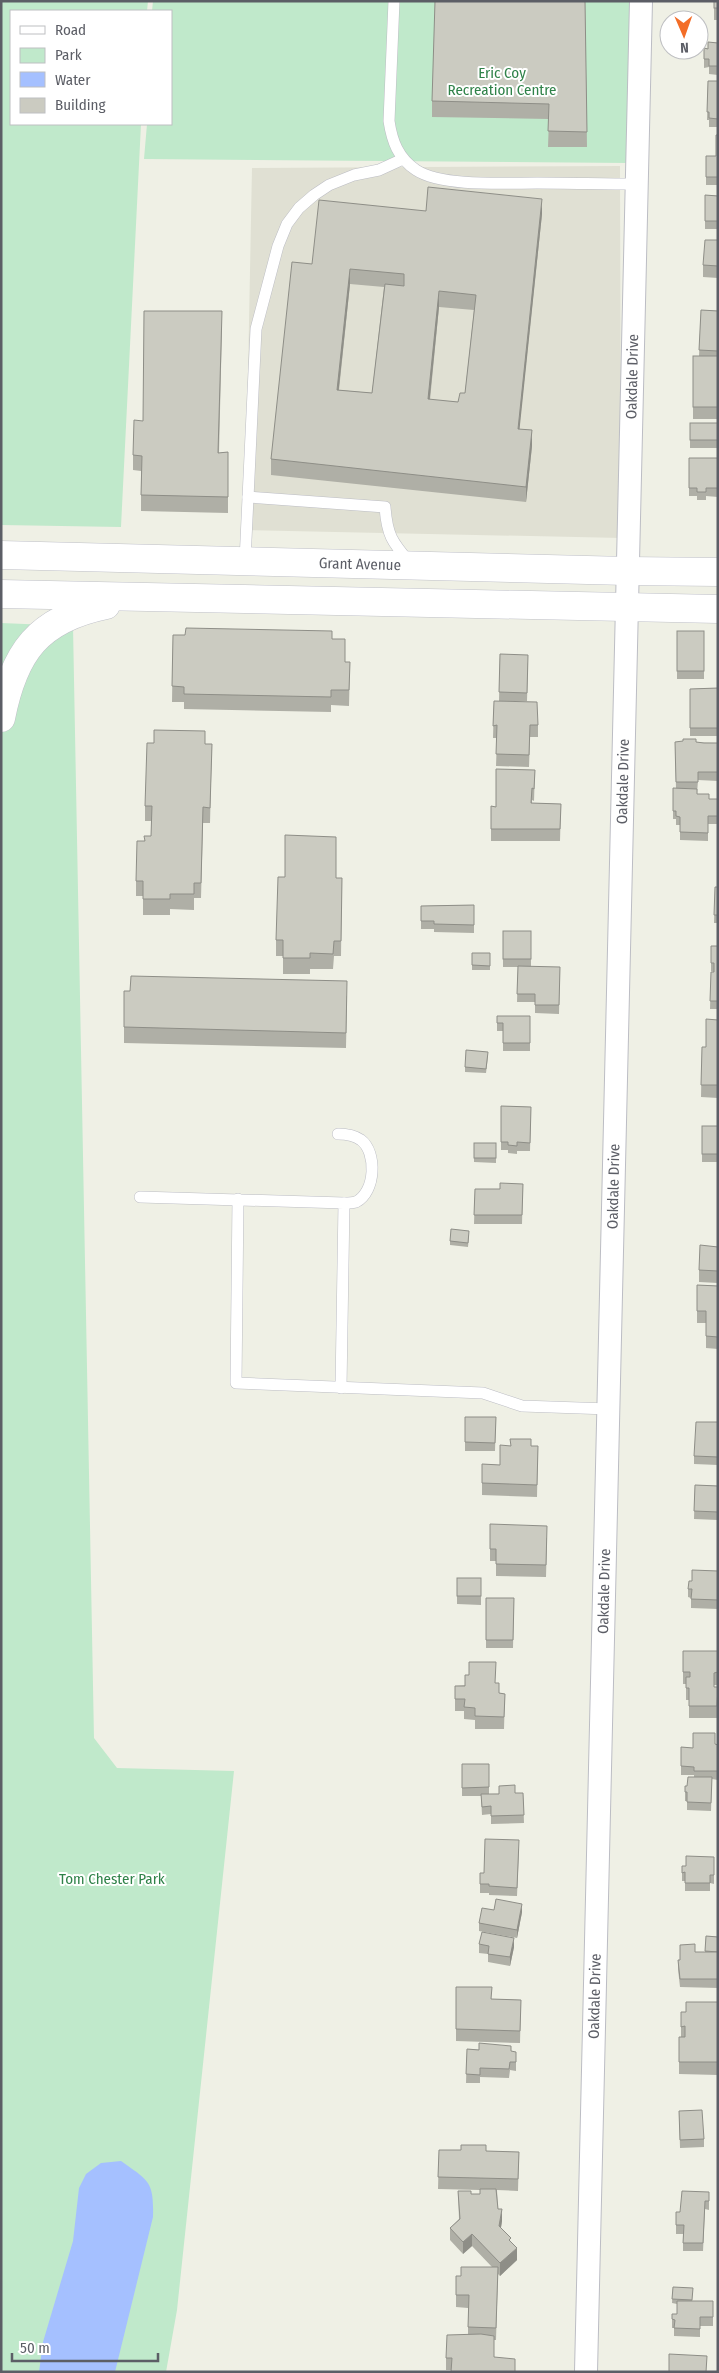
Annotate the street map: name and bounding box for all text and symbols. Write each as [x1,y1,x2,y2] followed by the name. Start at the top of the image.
[10,10,172,125] legend
[659,10,709,60] north arrow
[55,21,86,39] text: Road
[680,39,689,56] text: N
[55,46,82,64] text: Park
[448,64,557,99] park label: Eric Coy Recreation Centre
[55,71,91,89] text: Water
[55,96,106,114] text: Building
[622,334,642,419] street label: Oakdale Drive
[319,554,401,574] street label: Grant Avenue
[613,739,633,824] street label: Oakdale Drive
[604,1143,623,1229] street label: Oakdale Drive
[594,1548,614,1634] street label: Oakdale Drive
[59,1870,165,1888] park label: Tom Chester Park
[585,1953,605,2039] street label: Oakdale Drive
[12,2330,159,2362] scale bar
[20,2339,50,2357] text: 50 m

